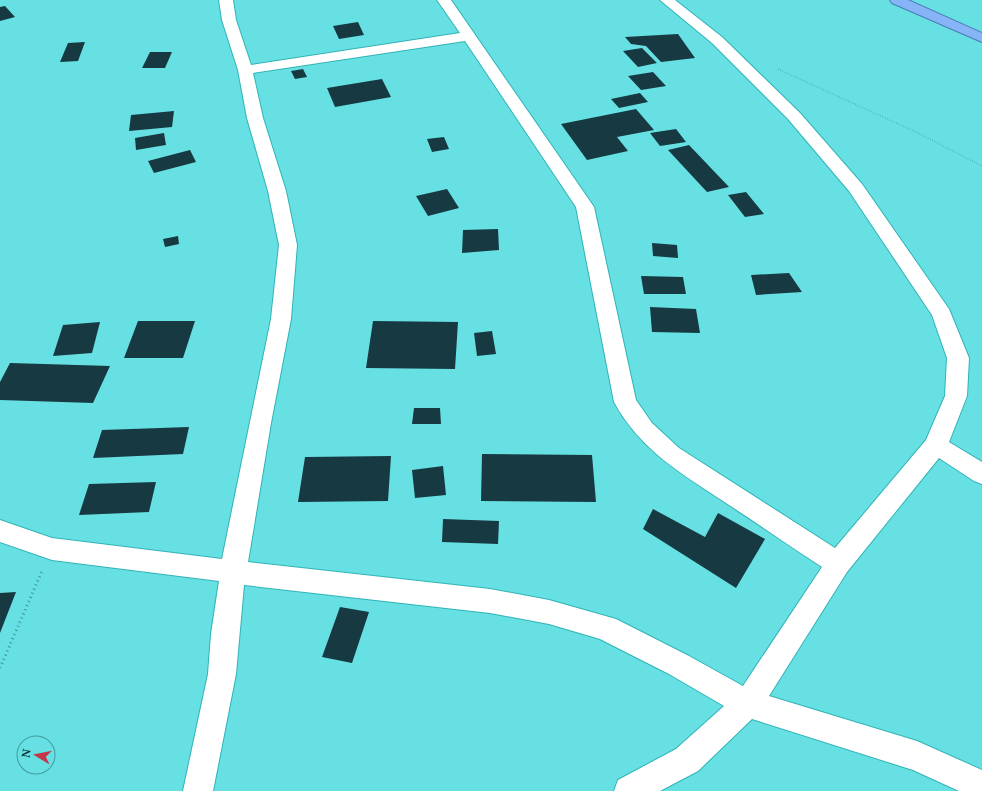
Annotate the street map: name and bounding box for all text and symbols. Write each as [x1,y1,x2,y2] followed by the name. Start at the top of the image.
[16,735,56,775] north arrow
[18,747,34,759] text: N

